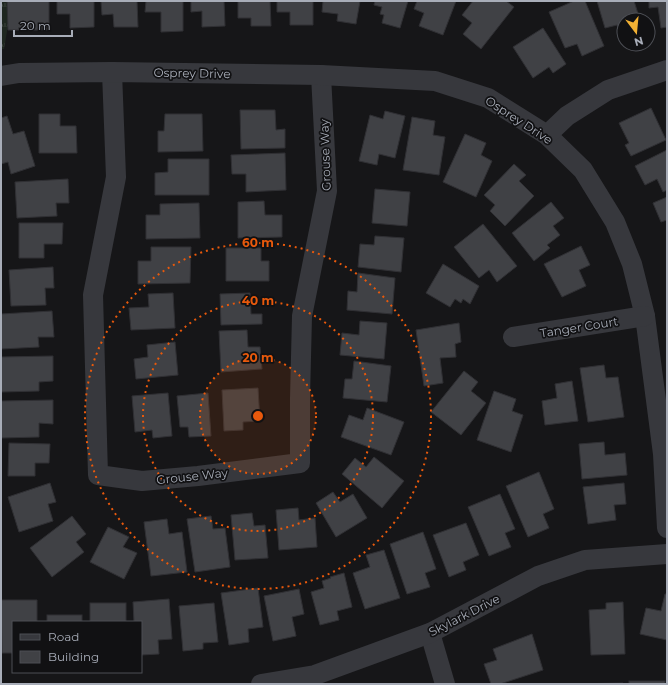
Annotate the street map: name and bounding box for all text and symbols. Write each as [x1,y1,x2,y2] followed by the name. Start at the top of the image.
[14,12,72,38] scale bar
[616,12,656,52] north arrow
[20,18,51,33] text: 20 m
[633,34,645,50] text: N
[153,65,231,81] street label: Osprey Drive
[483,93,555,147] street label: Osprey Drive
[316,118,334,191] street label: Grouse Way
[242,235,274,250] text: 60 m
[242,293,274,308] text: 40 m
[539,313,619,341] street label: Tanger Court
[242,350,274,365] text: 20 m
[251,409,265,423] centre of rings
[156,465,229,487] street label: Grouse Way
[426,591,502,639] street label: Skylark Drive
[12,621,142,673] legend
[48,629,79,644] text: Road
[48,649,99,664] text: Building

